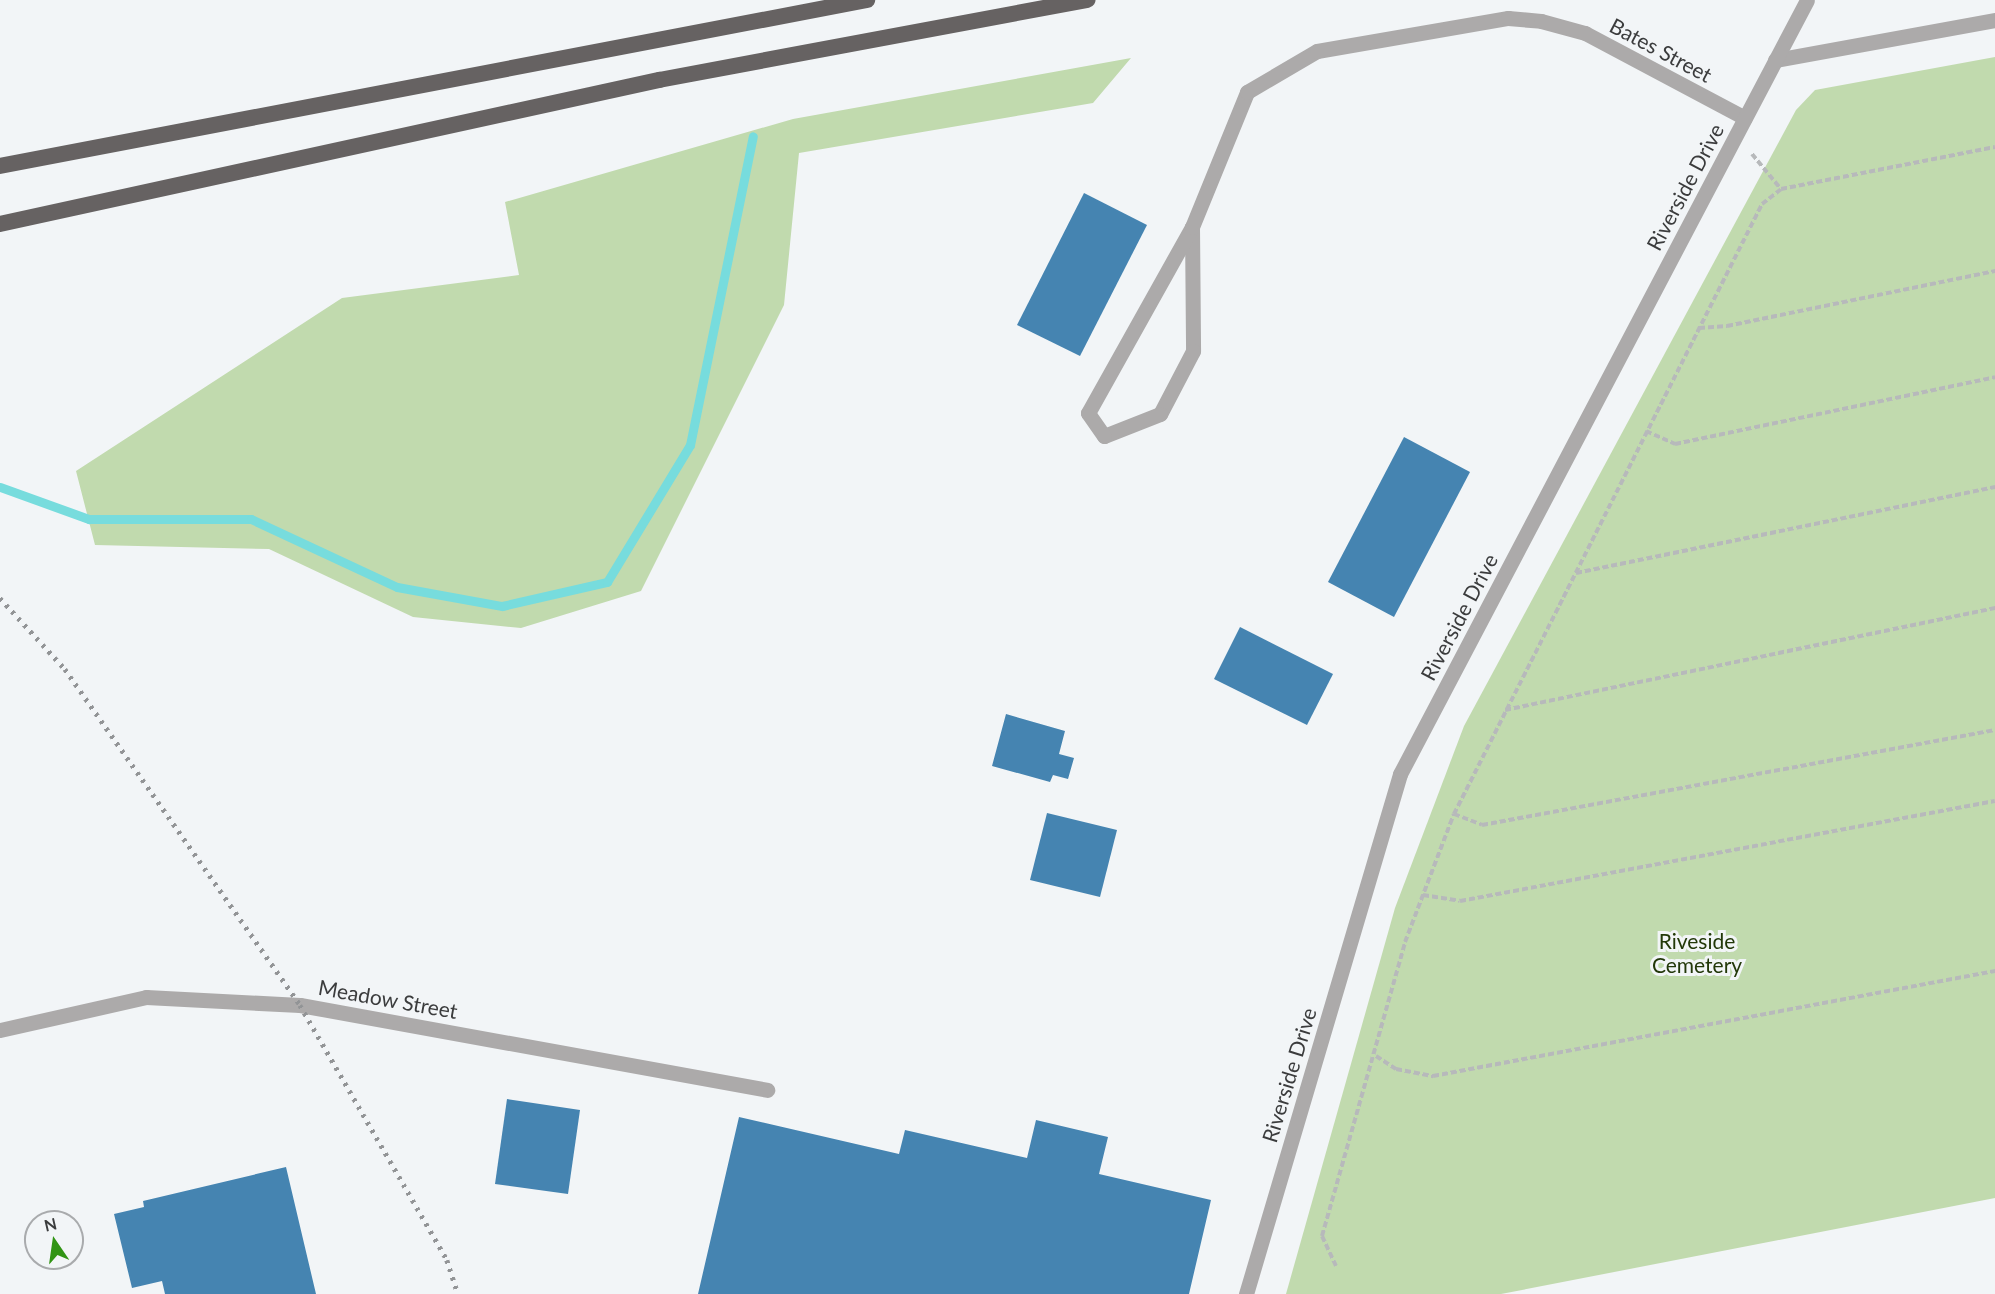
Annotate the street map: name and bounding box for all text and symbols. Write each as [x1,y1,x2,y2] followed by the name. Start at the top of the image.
[1606,13,1716,87] street label: Bates Street
[1641,119,1729,255] street label: Riverside Drive
[1415,549,1503,685] street label: Riverside Drive
[1652,928,1742,978] park label: Riveside Cemetery
[316,974,460,1024] street label: Meadow Street
[1257,1005,1321,1145] street label: Riverside Drive
[24,1210,84,1270] north arrow
[42,1213,58,1235] text: N

